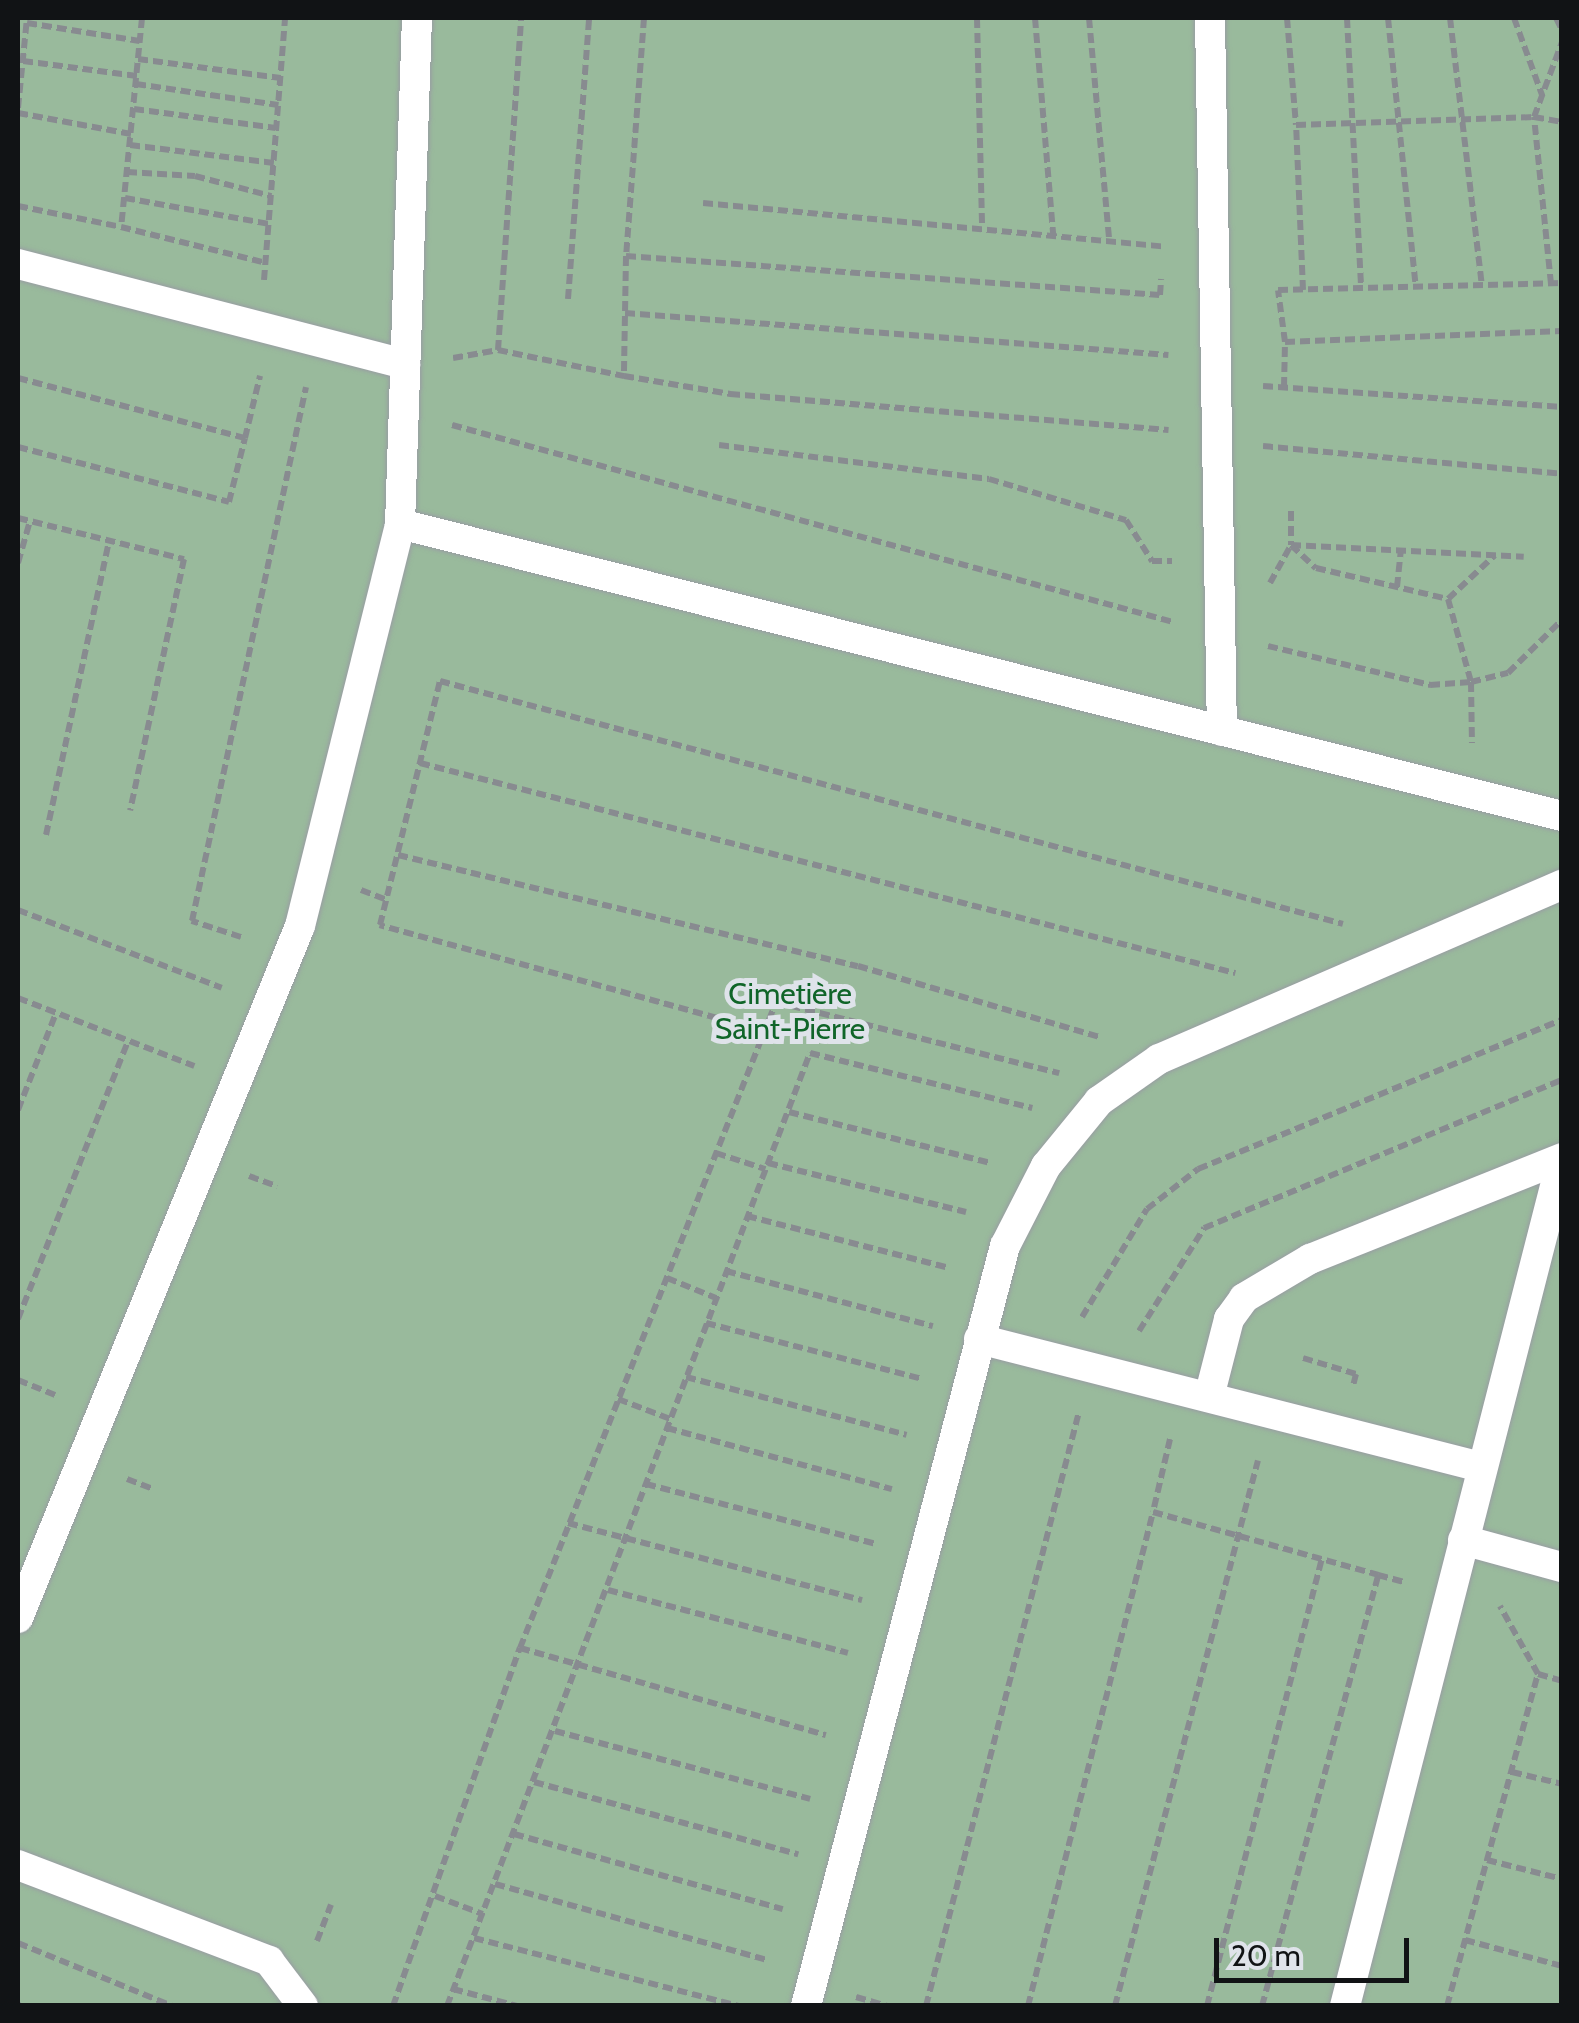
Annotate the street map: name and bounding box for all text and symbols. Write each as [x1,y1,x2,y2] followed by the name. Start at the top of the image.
[715,976,865,1046] park label: Cimetière Saint-Pierre
[1219,1918,1414,1980] scale bar
[1231,1937,1301,1974] text: 20 m

